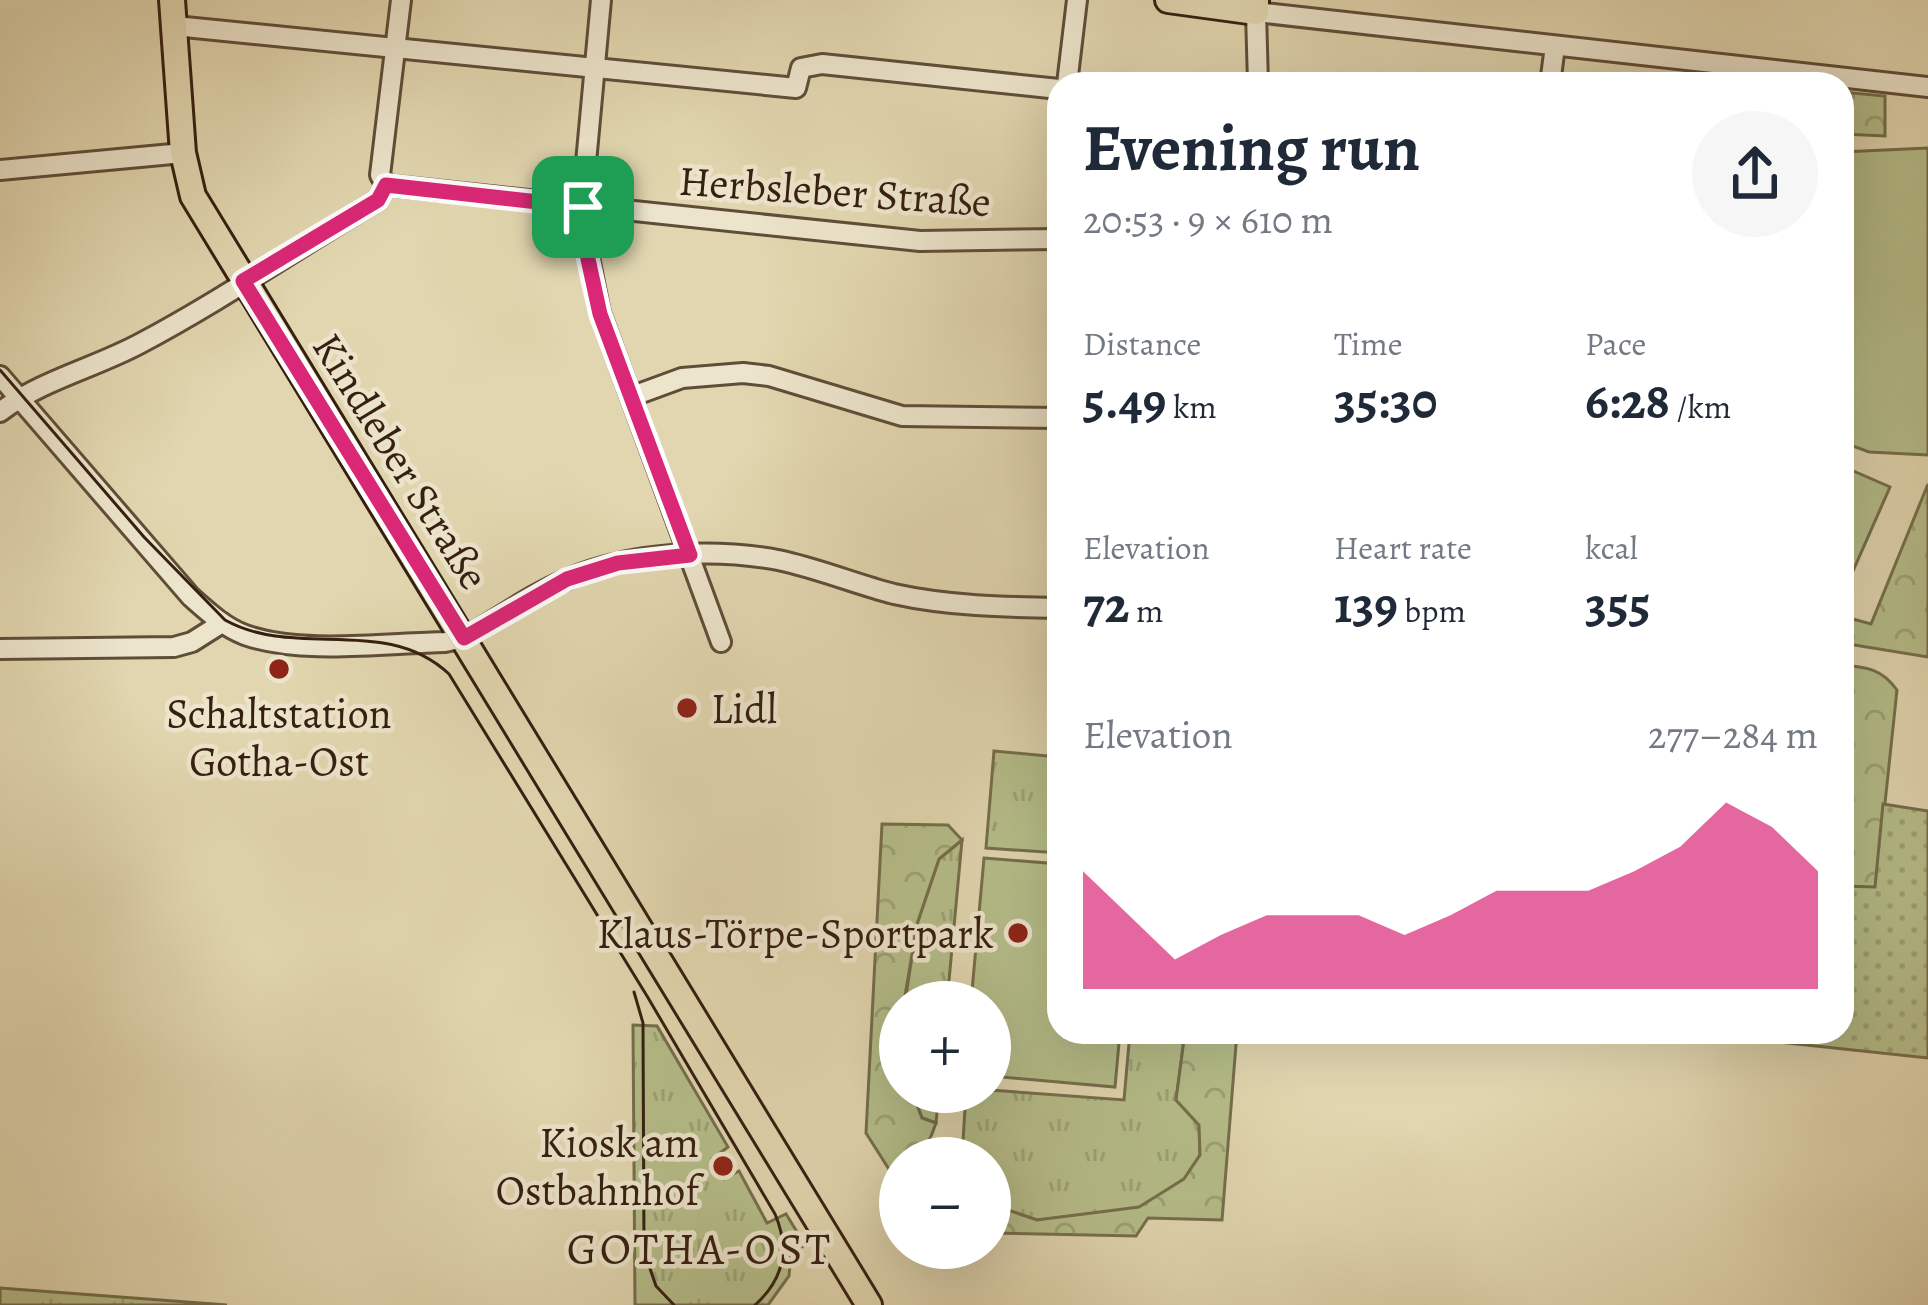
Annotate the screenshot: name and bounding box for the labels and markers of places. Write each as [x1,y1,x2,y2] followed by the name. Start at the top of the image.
[532,156,634,258] pin
[266,656,292,682] marker: Schaltstation Gotha-Ost
[711,680,777,737] place label: Lidl
[166,685,392,790] place label: Schaltstation Gotha-Ost
[674,695,700,721] marker: Lidl
[597,905,994,962] place label: Klaus-Törpe-Sportpark
[1005,920,1031,946] marker: Klaus-Törpe-Sportpark
[496,1114,705,1219] place label: Kiosk am Ostbahnhof
[710,1153,736,1179] marker: Kiosk am Ostbahnhof

